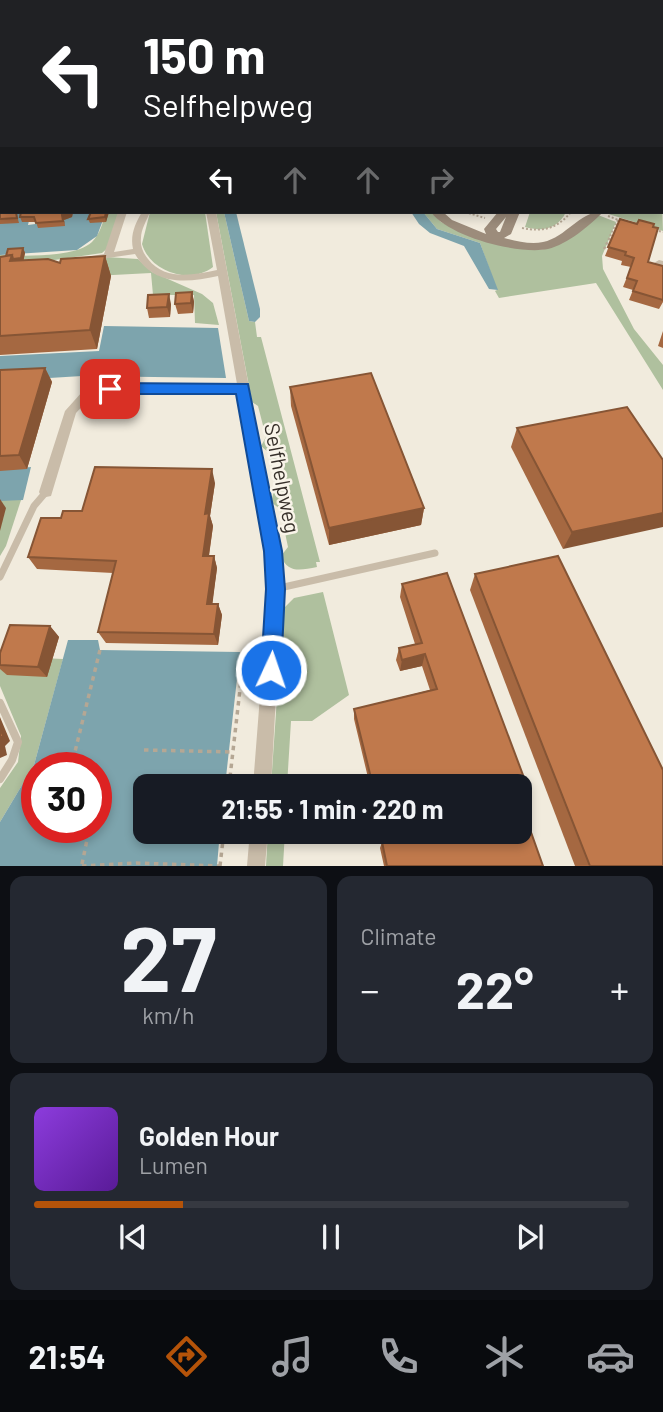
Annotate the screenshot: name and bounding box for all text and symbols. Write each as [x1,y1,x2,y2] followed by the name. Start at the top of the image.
[143,25,265,84] text: 150 m
[28,28,119,119] icon: left
[143,85,313,123] text: Selfhelpweg
[203,161,241,199] icon: left
[276,161,314,199] icon: ahead
[349,161,387,199] icon: ahead
[422,161,460,199] icon: right
[80,359,140,419] pin
[91,370,129,408] icon: arrive
[260,421,306,535] street label: Selfhelpweg
[234,633,308,707] position arrow
[21,752,112,843] speed limit sign: 30
[222,793,443,824] text: 21:55 · 1 min · 220 m
[120,901,216,1010] text: 27
[361,922,437,950] text: Climate
[456,957,534,1019] text: 22°
[361,966,380,1012] text: −
[610,966,629,1012] text: +
[142,1001,194,1029] text: km/h
[139,1120,279,1151] text: Golden Hour
[139,1151,208,1179] text: Lumen
[114,1218,152,1256] icon: previous
[312,1218,350,1256] icon: pause
[511,1218,549,1256] icon: next
[162,1332,211,1381] icon: directions
[268,1332,317,1381] icon: music
[374,1332,423,1381] icon: phone
[480,1332,529,1381] icon: climate
[586,1332,635,1381] icon: car
[28,1337,106,1375] text: 21:54

